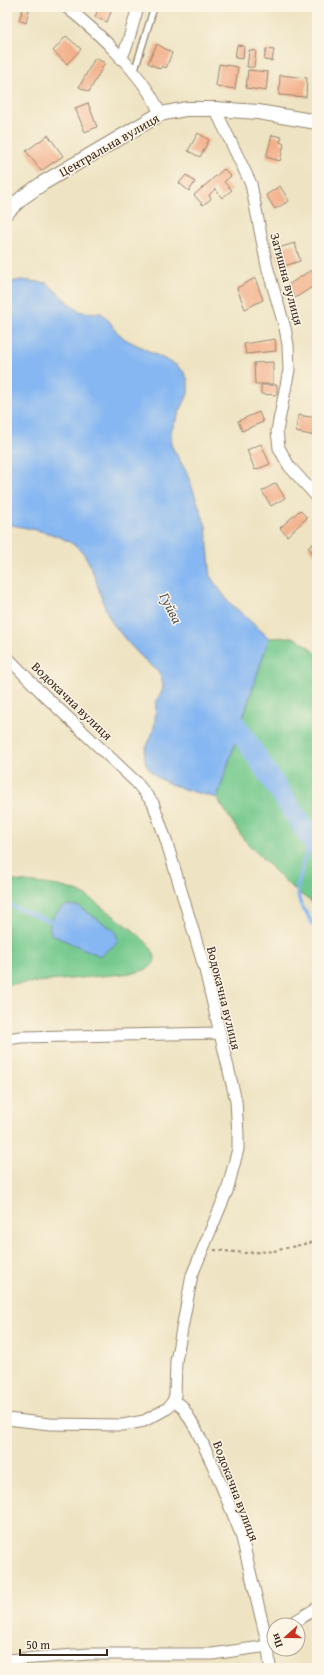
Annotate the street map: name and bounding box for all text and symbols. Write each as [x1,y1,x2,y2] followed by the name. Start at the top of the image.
[55,108,163,182] street label: Центральна вулиця
[266,231,309,328] street label: Затишна вулиця
[154,588,188,627] water label: Гуйва
[27,657,117,745] street label: Водокачна вулиця
[202,944,246,1052] street label: Водокачна вулиця
[208,1438,264,1544] street label: Водокачна вулиця
[266,1617,306,1657] north arrow
[20,1631,107,1657] scale bar
[267,1631,287,1650] text: Пн
[26,1636,50,1653] text: 50 m

